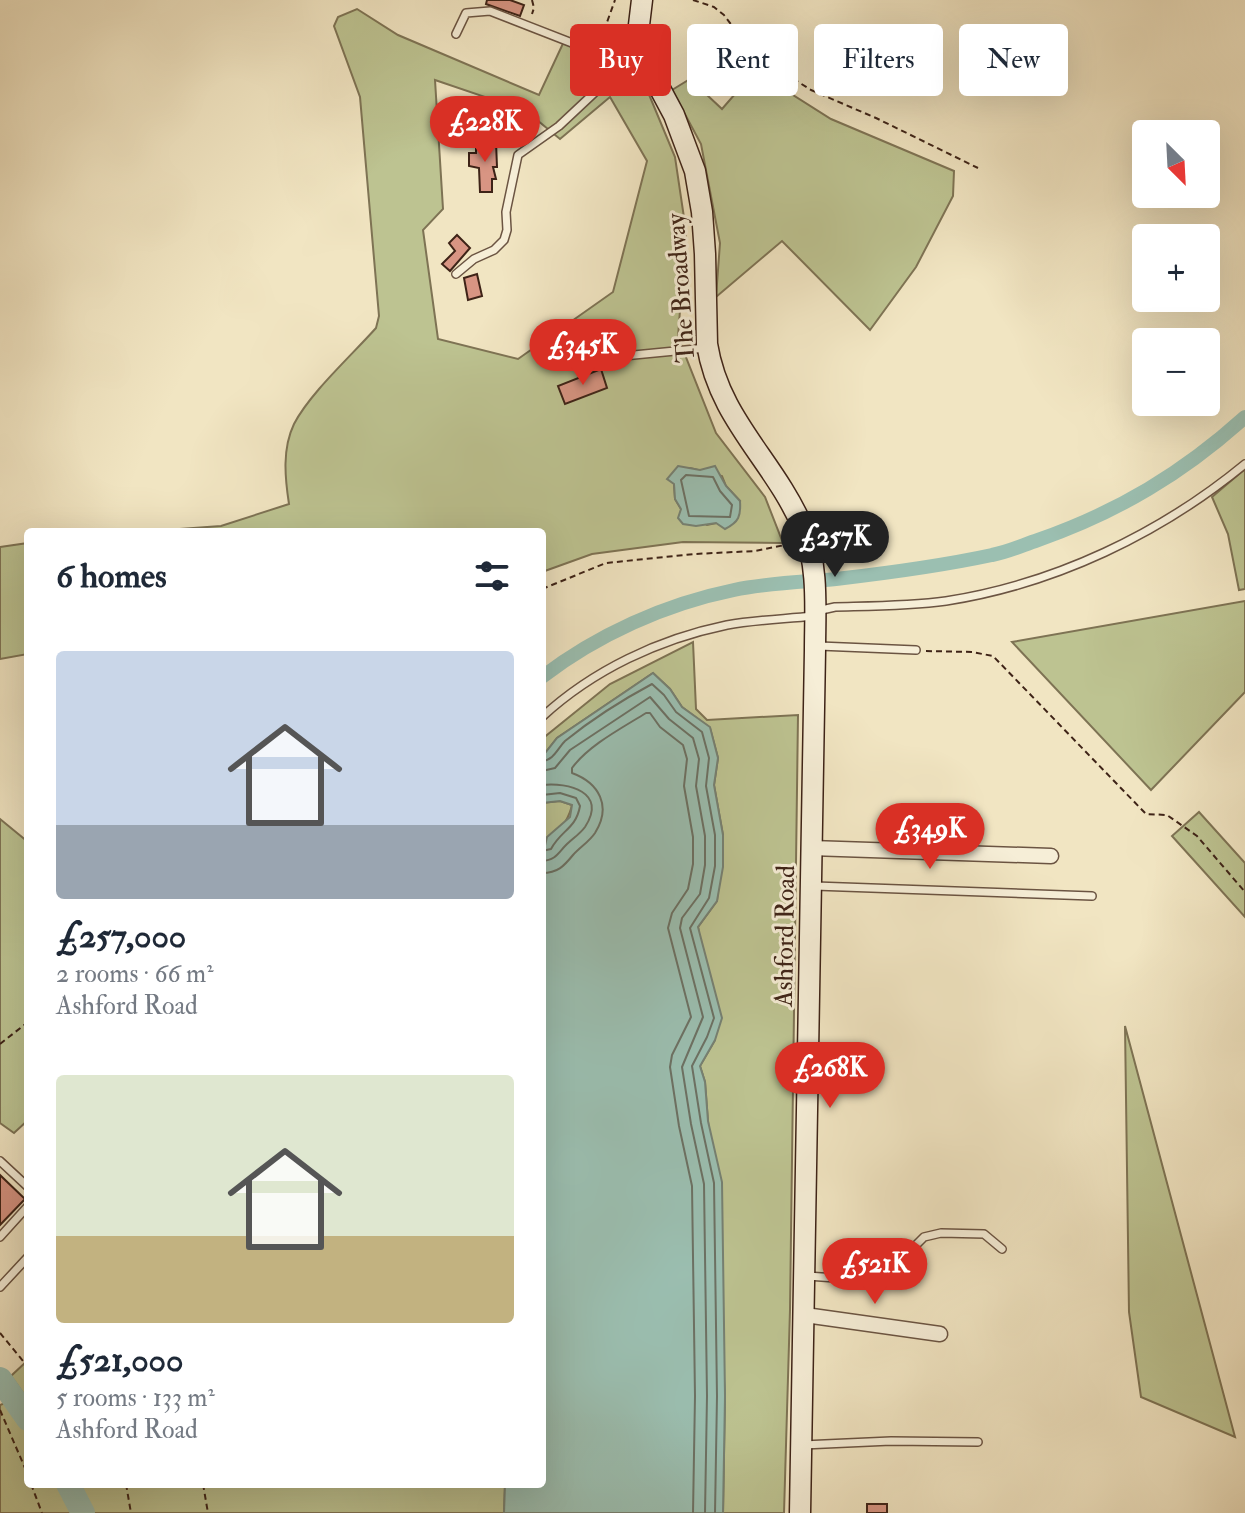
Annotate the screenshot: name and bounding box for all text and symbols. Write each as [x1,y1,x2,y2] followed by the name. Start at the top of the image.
[570,24,671,96] chip: Buy
[687,24,798,96] chip: Rent
[814,24,943,96] chip: Filters
[959,24,1068,96] chip: New
[429,96,541,164] pin: £228K
[448,106,522,138] text: £228K
[1132,120,1220,208] north arrow
[1132,120,1220,416] map controls
[660,212,702,364] street label: The Broadway
[1132,224,1220,312] button: +
[527,319,639,387] pin: £345K
[1132,328,1220,416] button: −
[547,329,619,361] text: £345K
[779,511,891,579] pin: £257K
[799,521,871,553] text: £257K
[470,554,514,598] icon: filters
[56,555,167,598] text: 6 homes
[213,703,357,847] icon: home
[874,803,986,871] pin: £349K
[894,813,966,845] text: £349K
[768,865,802,1008] street label: Ashford Road
[56,915,186,958] text: £257,000
[56,958,214,990] text: 2 rooms · 66 m²
[56,990,198,1022] text: Ashford Road
[774,1042,886,1110] pin: £268K
[793,1052,867,1084] text: £268K
[213,1127,357,1271] icon: home
[819,1238,931,1306] pin: £521K
[840,1248,910,1280] text: £521K
[56,1339,183,1382] text: £521,000
[56,1382,215,1414] text: 5 rooms · 133 m²
[56,1414,198,1446] text: Ashford Road

